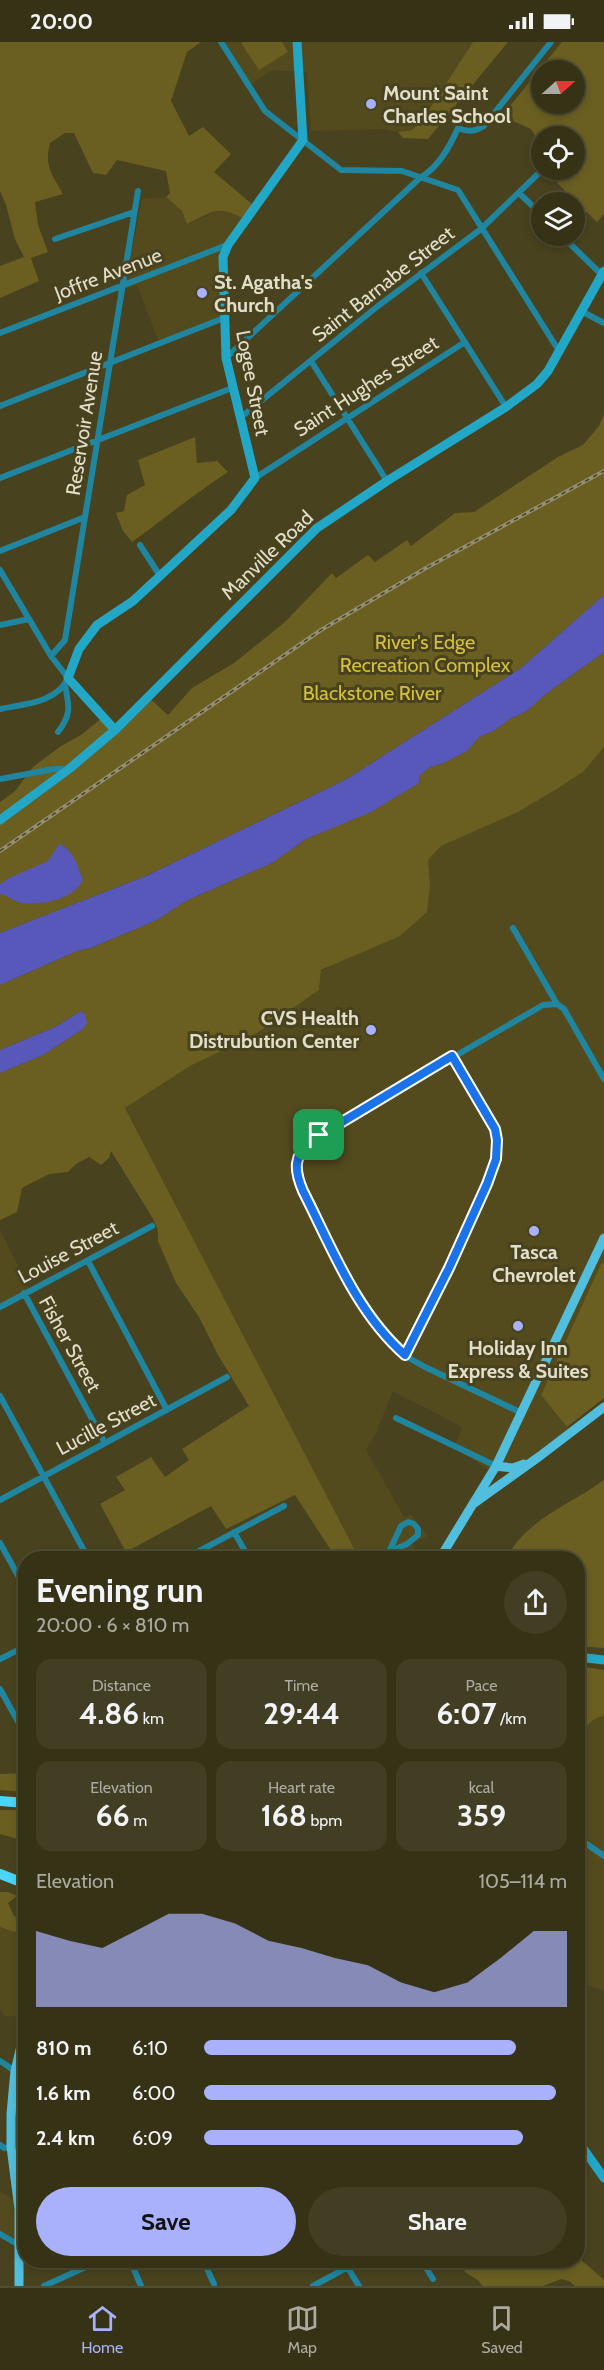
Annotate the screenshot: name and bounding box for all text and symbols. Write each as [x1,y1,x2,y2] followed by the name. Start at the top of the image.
[30,8,93,35] text: 20:00
[531,60,585,114] north arrow
[531,60,585,246] map controls
[383,81,511,128] place label: Mount Saint Charles School
[364,97,378,111] marker: Mount Saint Charles School
[531,126,585,180] button: locate
[531,192,585,246] button: layers
[307,221,459,347] street label: Saint Barnabe Street
[50,243,165,306] street label: Joffre Avenue
[214,270,313,317] place label: St. Agatha's Church
[195,286,209,300] marker: St. Agatha's Church
[231,328,275,438] street label: Logee Street
[289,330,443,442] street label: Saint Hughes Street
[61,349,107,497] street label: Reservoir Avenue
[216,505,318,605] street label: Manville Road
[340,630,511,677] park label: River's Edge Recreation Complex
[303,681,442,705] park label: Blackstone River
[189,1006,359,1053] place label: CVS Health Distrubution Center
[364,1023,378,1037] marker: CVS Health Distrubution Center
[293,1109,344,1160] pin
[302,1118,335,1151] icon: arrive
[14,1215,122,1288] street label: Louise Street
[527,1224,541,1238] marker: Tasca Chevrolet
[492,1240,576,1287] place label: Tasca Chevrolet
[34,1292,106,1396] street label: Fisher Street
[511,1319,525,1333] marker: Holiday Inn Express & Suites
[448,1336,588,1383] place label: Holiday Inn Express & Suites
[52,1388,160,1460] street label: Lucille Street
[36,1570,203,1610] text: Evening run
[504,1571,567,1634] button: share
[36,1613,189,1637] text: 20:00 · 6 × 810 m
[92,1676,151,1695] text: Distance
[285,1676,319,1695] text: Time
[466,1676,497,1695] text: Pace
[79,1695,139,1732] text: 4.86
[263,1695,340,1732] text: 29:44
[437,1695,497,1732] text: 6:07
[139,1709,164,1728] text: km
[497,1709,526,1728] text: /km
[90,1778,153,1797] text: Elevation
[268,1778,335,1797] text: Heart rate
[469,1778,494,1797] text: kcal
[96,1797,130,1834] text: 66
[261,1797,307,1834] text: 168
[457,1797,506,1834] text: 359
[130,1811,147,1830] text: m
[307,1811,342,1830] text: bpm
[36,1869,114,1893] text: Elevation
[478,1869,567,1893] text: 105–114 m
[36,2036,91,2060] text: 810 m
[132,2036,168,2060] text: 6:10
[36,2081,91,2105] text: 1.6 km
[132,2081,175,2105] text: 6:00
[36,2126,95,2150] text: 2.4 km
[132,2126,173,2150] text: 6:09
[36,2187,296,2256] button: Save
[308,2187,567,2256] button: Share
[81,2302,123,2357] tab: Home
[286,2302,319,2357] tab: Map
[481,2302,523,2357] tab: Saved

